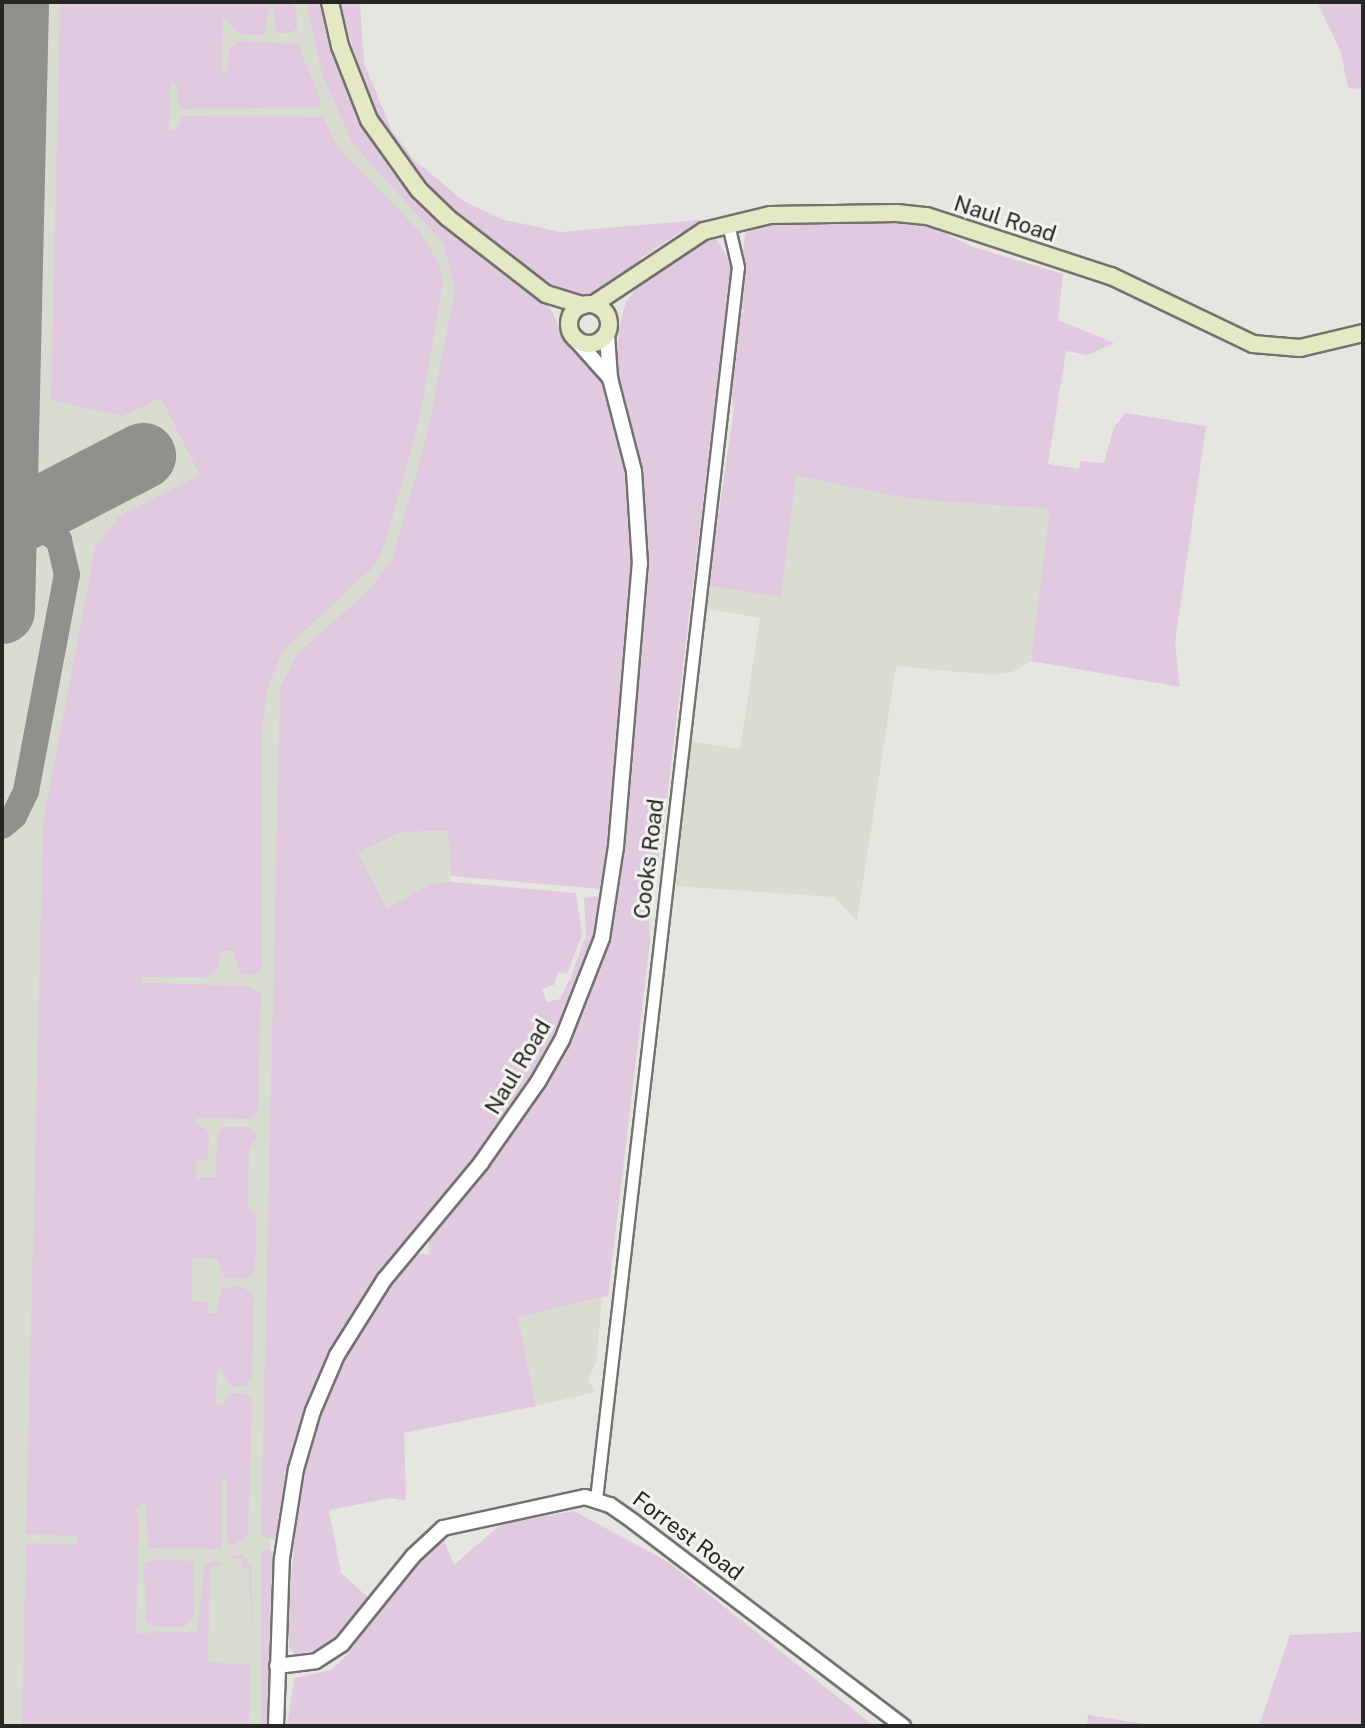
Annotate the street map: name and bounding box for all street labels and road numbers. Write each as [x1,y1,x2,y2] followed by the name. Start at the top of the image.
[951,190,1059,248] street label: Naul Road
[629,798,669,920] street label: Cooks Road
[479,1015,557,1119] street label: Naul Road
[628,1486,748,1586] street label: Forrest Road

